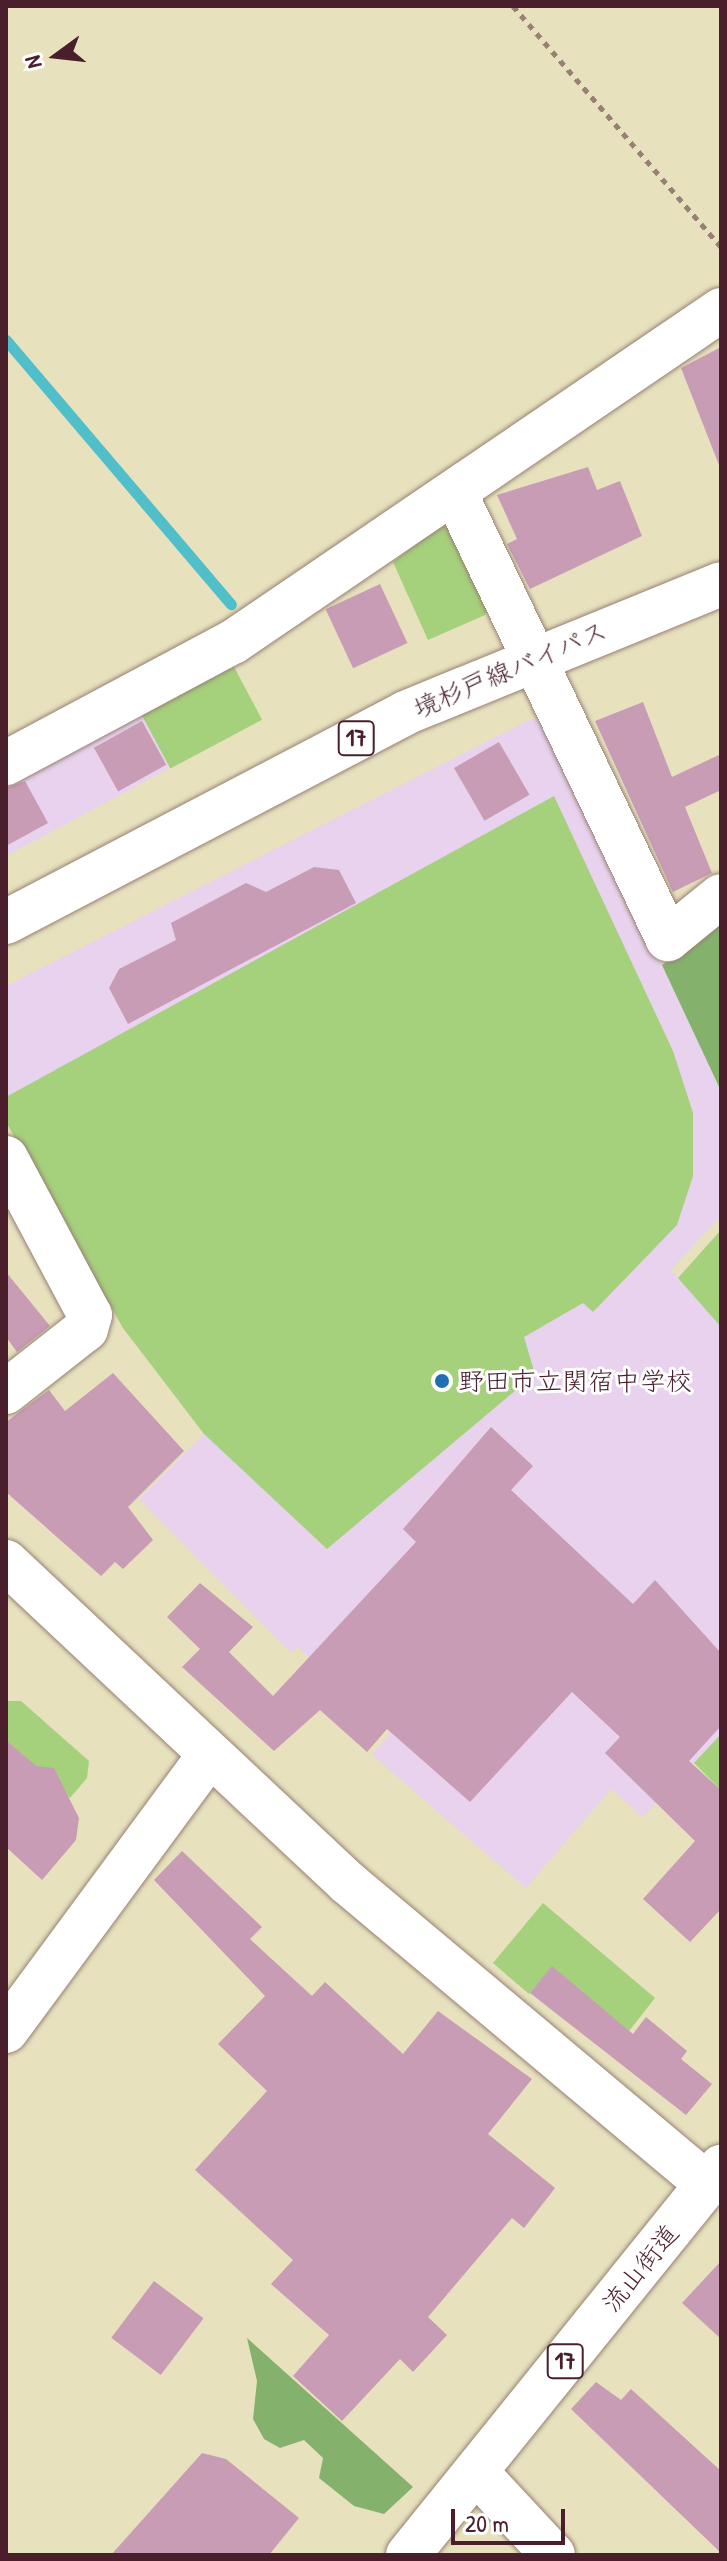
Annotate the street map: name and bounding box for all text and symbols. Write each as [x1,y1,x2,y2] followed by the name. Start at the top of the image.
[16,16,96,96] north arrow
[17,53,49,72] text: N
[408,614,612,724] street label: 境杉戸線バイパス
[336,718,376,758] road number: 17
[458,1365,692,1397] place label: 野田市立関宿中学校
[433,1372,451,1390] marker: 野田市立関宿中学校
[595,2218,685,2318] street label: 流山街道
[545,2341,585,2381] road number: 17
[455,2493,569,2543] scale bar
[465,2507,509,2539] text: 20 m

